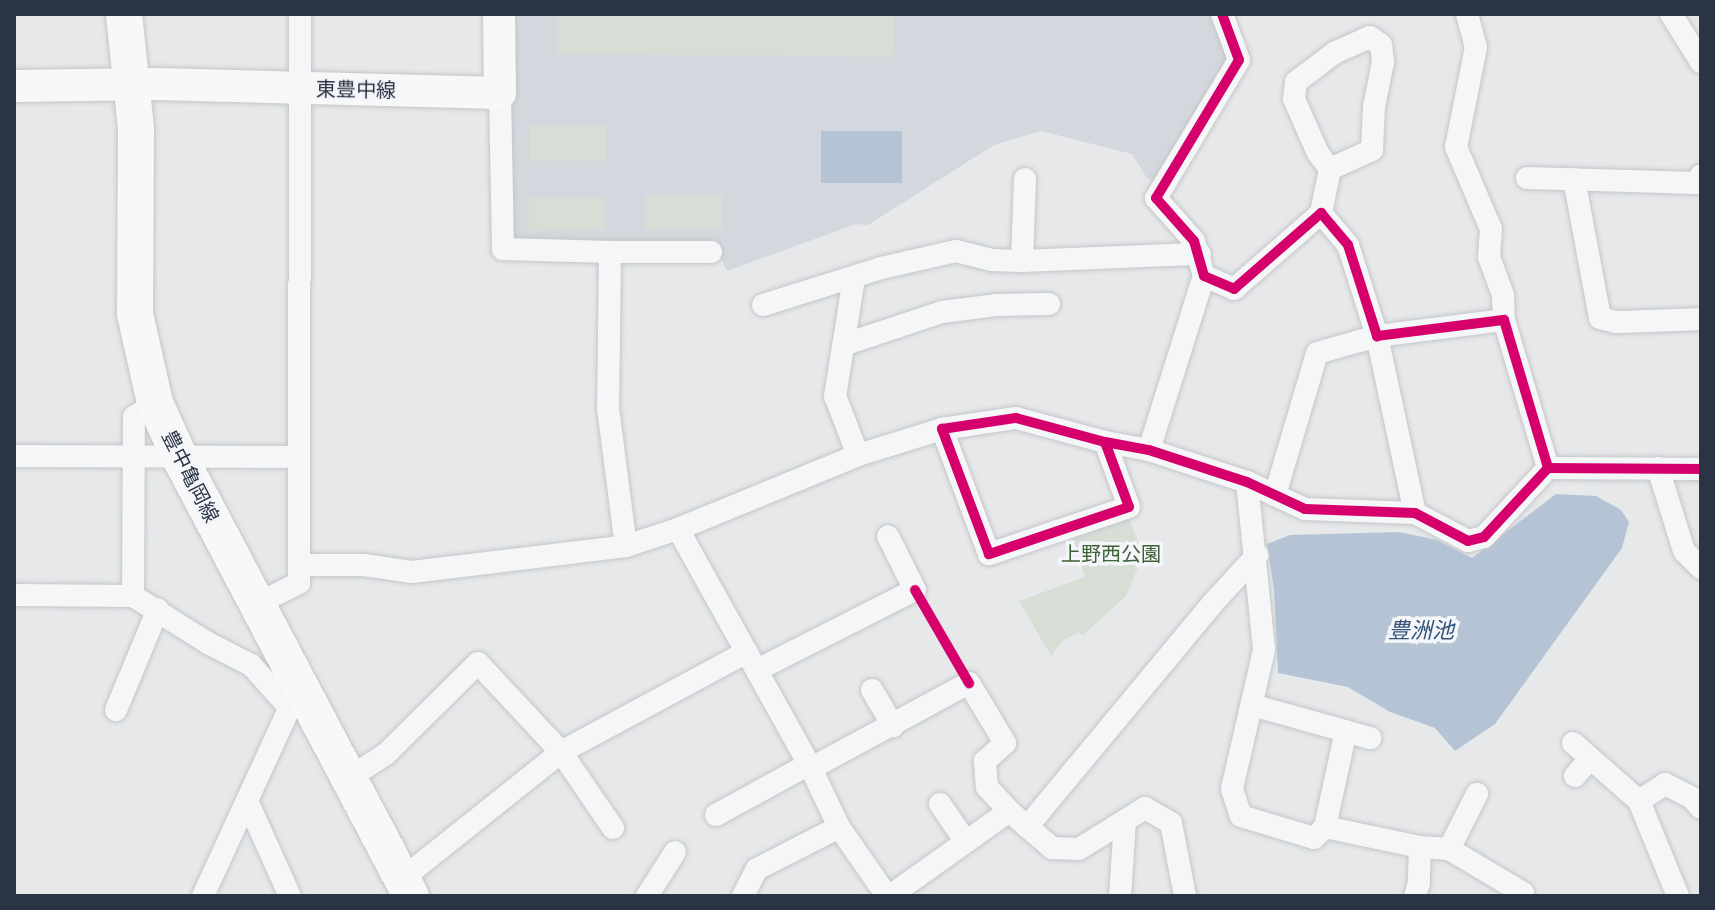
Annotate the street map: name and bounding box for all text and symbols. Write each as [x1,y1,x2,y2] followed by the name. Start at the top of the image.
[316,76,396,102] street label: 東豊中線
[158,426,224,526] street label: 豊中亀岡線
[1061,541,1161,565] park label: 上野西公園
[1388,617,1454,643] water label: 豊洲池

